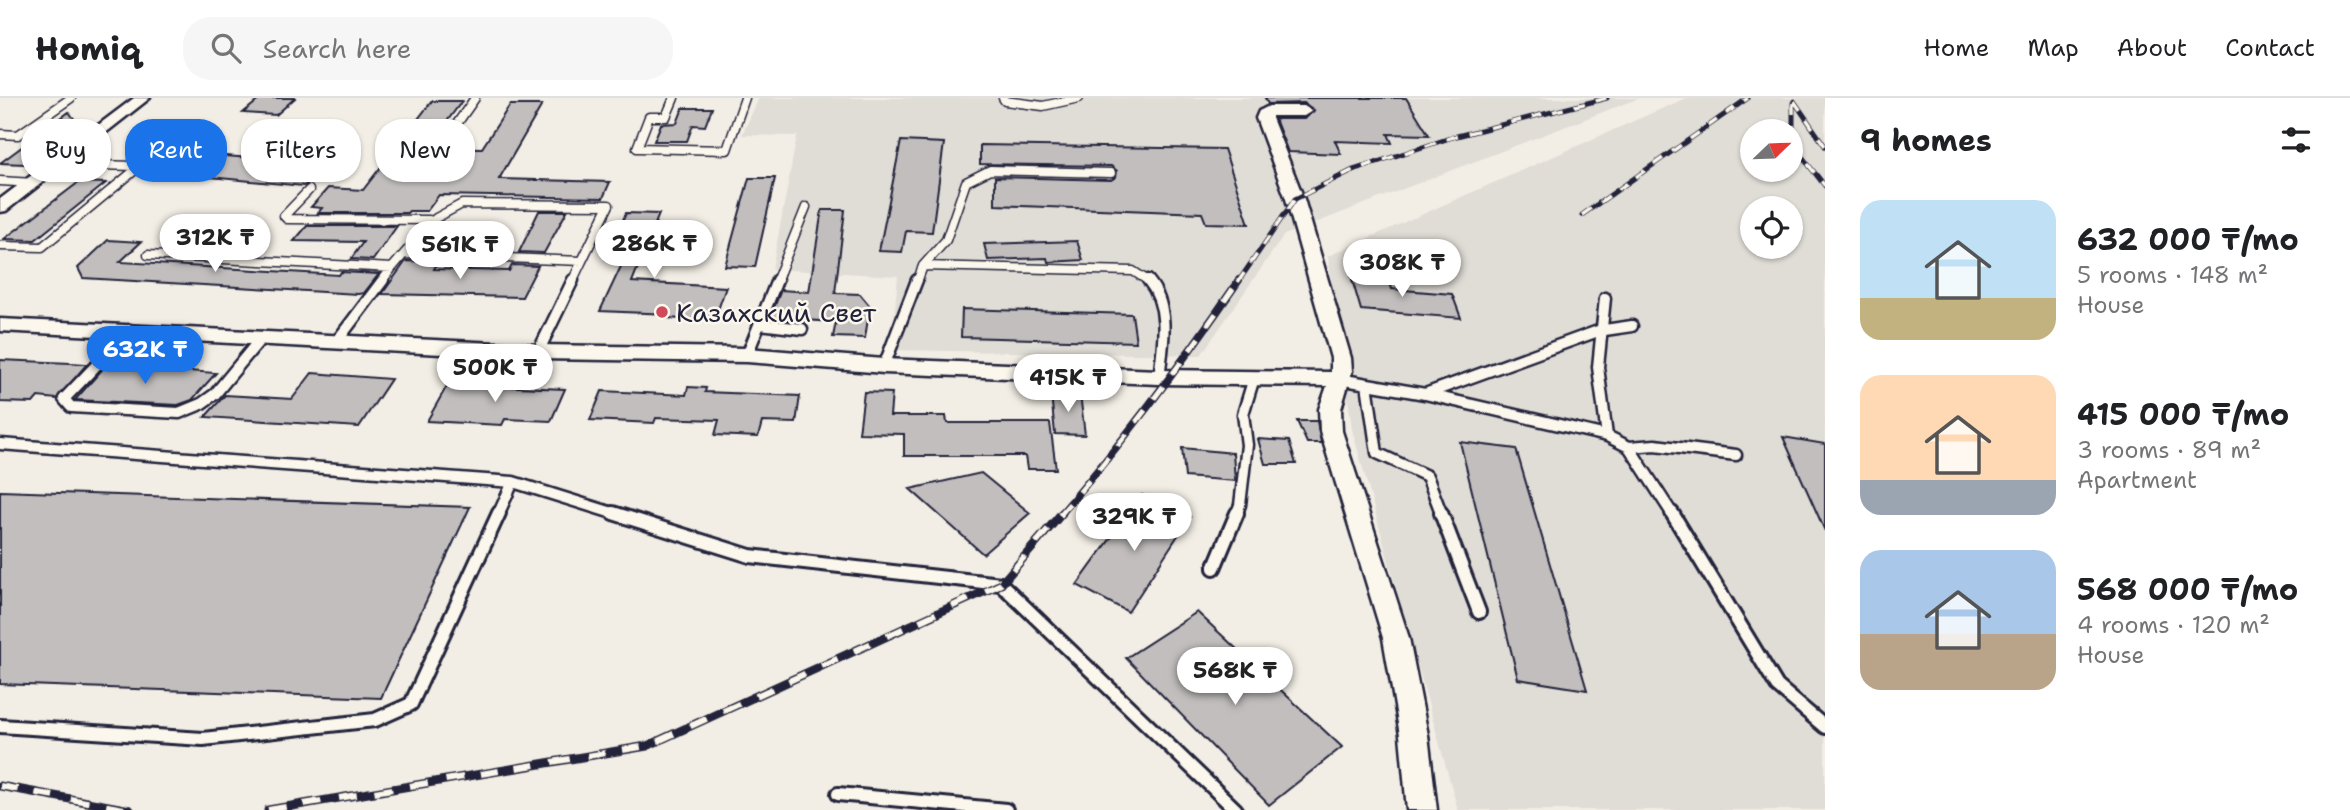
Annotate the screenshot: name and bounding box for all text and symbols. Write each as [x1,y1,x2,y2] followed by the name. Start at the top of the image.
[183,17,673,80] search box
[35,26,141,71] text: Homiq
[207,29,245,67] icon: search
[263,31,411,66] text: Search here
[1923,32,1989,64] text: Home
[2027,32,2079,64] text: Map
[2117,32,2187,64] text: About
[2225,32,2315,64] text: Contact
[21,119,111,182] chip: Buy
[125,119,227,182] chip: Rent
[241,119,361,182] chip: Filters
[375,119,475,182] chip: New
[1740,119,1802,182] north arrow
[1740,119,1803,259] map controls
[1860,120,1992,161] text: 9 homes
[2277,121,2315,159] icon: filters
[1740,196,1803,259] button: locate
[158,214,272,274] pin: 312K ₸
[2077,219,2299,260] text: 632 000 ₸/mo
[597,220,711,280] pin: 286K ₸
[176,222,254,252] text: 312K ₸
[403,222,517,281] pin: 561K ₸
[611,228,697,258] text: 286K ₸
[1916,228,2000,312] icon: home
[422,229,498,259] text: 561K ₸
[1345,240,1459,299] pin: 308K ₸
[1359,247,1445,277] text: 308K ₸
[2077,260,2268,290] text: 5 rooms · 148 m²
[2077,290,2145,320] text: House
[676,295,877,330] place label: Казахский Свет
[654,304,670,320] marker: Казахский Свет
[88,327,202,386] pin: 632K ₸
[103,334,187,364] text: 632K ₸
[438,344,552,404] pin: 500K ₸
[453,352,537,382] text: 500K ₸
[1011,354,1125,414] pin: 415K ₸
[1029,362,1107,392] text: 415K ₸
[2077,394,2289,435] text: 415 000 ₸/mo
[1916,403,2000,487] icon: home
[2077,435,2261,465] text: 3 rooms · 89 m²
[2077,465,2197,495] text: Apartment
[1077,494,1191,553] pin: 329K ₸
[1092,501,1176,531] text: 329K ₸
[2077,569,2298,610] text: 568 000 ₸/mo
[1916,578,2000,662] icon: home
[2077,610,2270,640] text: 4 rooms · 120 m²
[2077,640,2145,670] text: House
[1178,648,1292,707] pin: 568K ₸
[1193,655,1277,685] text: 568K ₸

